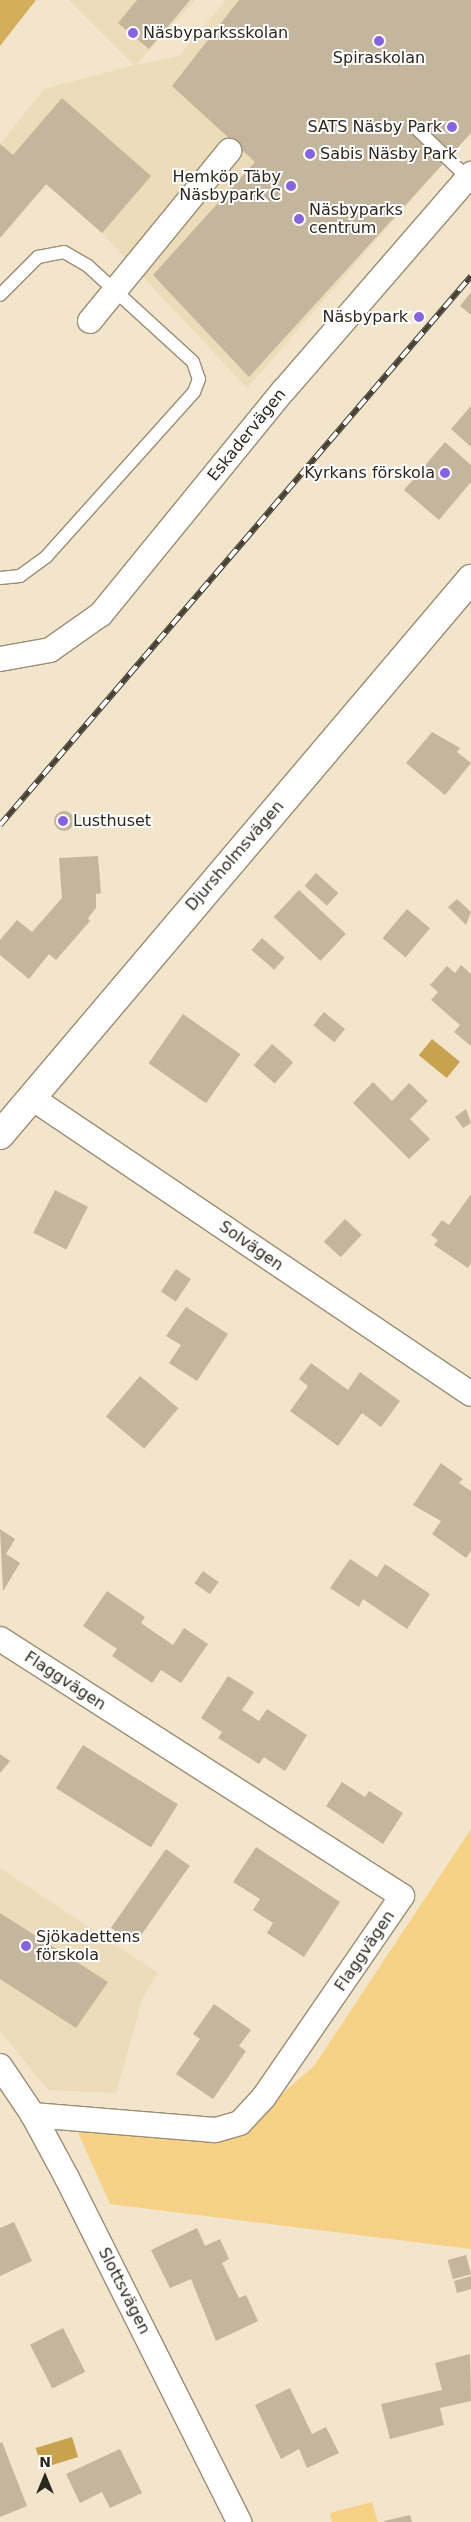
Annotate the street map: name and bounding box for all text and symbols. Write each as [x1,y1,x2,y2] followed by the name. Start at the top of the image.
[143,23,288,43] place label: Näsbyparksskolan
[127,27,139,39] marker: Näsbyparksskolan
[373,35,385,47] marker: Spiraskolan
[333,48,425,68] place label: Spiraskolan
[307,117,442,137] place label: SATS Näsby Park
[446,121,458,133] marker: SATS Näsby Park
[320,144,457,164] place label: Sabis Näsby Park
[304,148,316,160] marker: Sabis Näsby Park
[172,167,281,205] place label: Hemköp Täby Näsbypark C
[285,180,297,192] marker: Hemköp Täby Näsbypark C
[309,200,403,238] place label: Näsbyparks centrum
[293,213,305,225] marker: Näsbyparks centrum
[322,307,408,327] place label: Näsbypark
[412,310,426,324] marker: Näsbypark
[204,385,290,485] street label: Eskadervägen
[304,463,435,483] place label: Kyrkans förskola
[439,467,451,479] marker: Kyrkans förskola
[182,797,288,915] street label: Djursholmsvägen
[73,811,151,831] place label: Lusthuset
[57,815,69,827] marker: Lusthuset
[215,1217,287,1275] street label: Solvägen
[21,1648,109,1714] street label: Flaggvägen
[331,1907,399,1995] street label: Flaggvägen
[36,1927,140,1965] place label: Sjökadettens förskola
[20,1940,32,1952] marker: Sjökadettens förskola
[94,2244,154,2338] street label: Slottsvägen
[20,2452,70,2502] north arrow
[39,2454,51,2470] text: N

